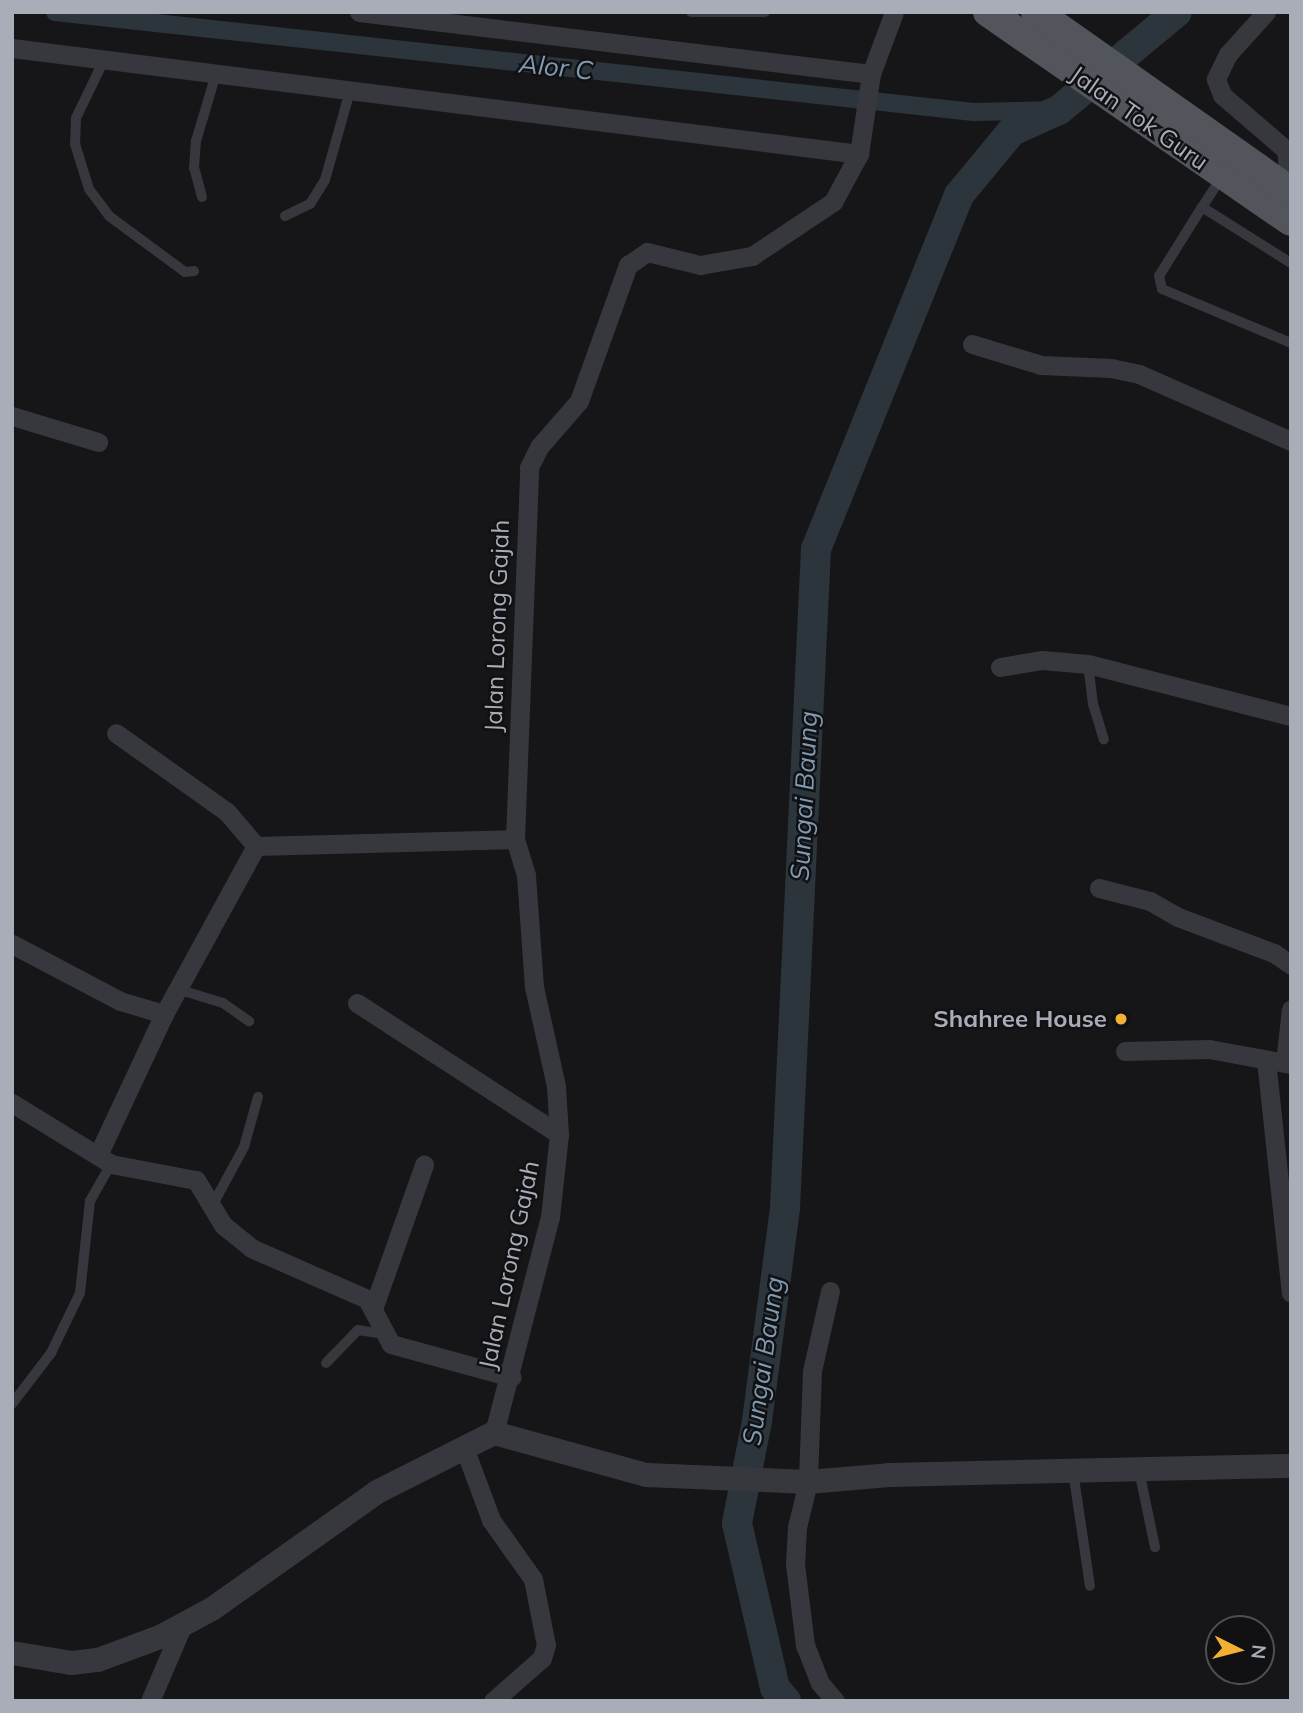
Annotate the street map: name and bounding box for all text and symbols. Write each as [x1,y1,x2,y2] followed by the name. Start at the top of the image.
[517,48,595,86] water label: Alor C
[1065,60,1213,176] street label: Jalan Tok Guru
[479,519,515,733] street label: Jalan Lorong Gajah
[784,710,824,882] water label: Sungai Baung
[933,1005,1107,1033] place label: Shahree House
[1113,1011,1129,1027] marker: Shahree House
[473,1158,545,1372] street label: Jalan Lorong Gajah
[736,1275,790,1447] water label: Sungai Baung
[1205,1615,1275,1685] north arrow
[1246,1644,1272,1660] text: N

